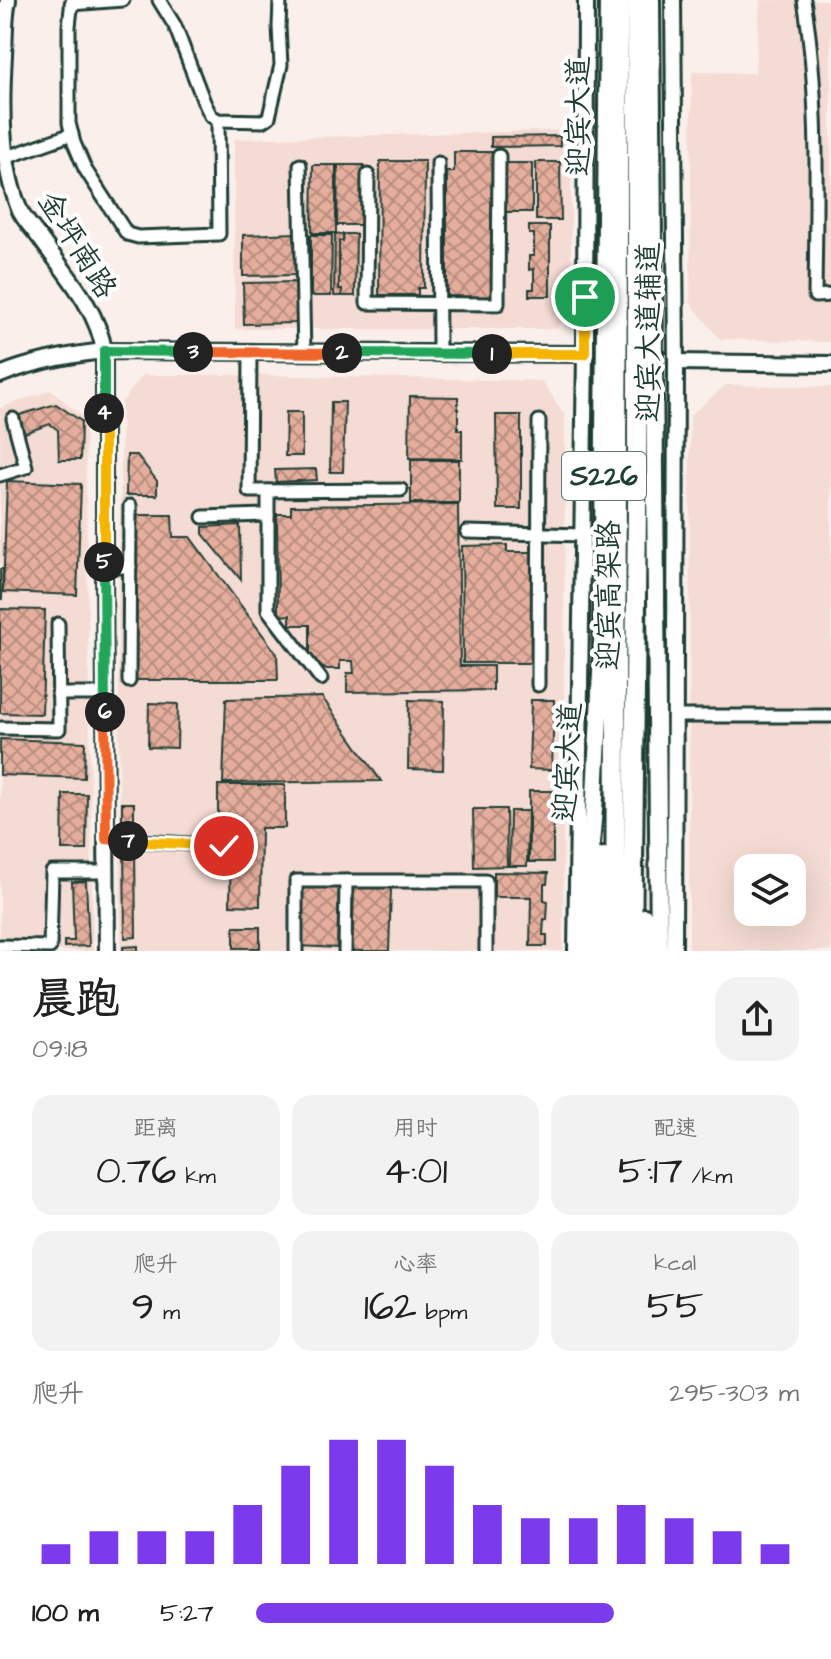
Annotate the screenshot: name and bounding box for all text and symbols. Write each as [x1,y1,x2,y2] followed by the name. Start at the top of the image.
[558,56,600,176] street label: 迎宾大道
[27,183,127,307] street label: 金坪南路
[628,242,670,422] street label: 迎宾大道辅道
[551,263,619,331] pin
[563,275,607,319] icon: arrive
[173,332,213,372] pin: 3
[322,333,362,373] pin: 2
[472,334,512,374] pin: 1
[187,336,199,367] text: 3
[336,337,348,368] text: 2
[491,338,493,369] text: 1
[84,393,124,433] pin: 4
[97,397,111,428] text: 4
[562,452,646,500] road number: S226
[588,520,630,670] street label: 迎宾高架路
[84,542,124,582] pin: 5
[96,546,112,577] text: 5
[85,692,125,732] pin: 6
[98,696,112,727] text: 6
[544,701,592,823] street label: 迎宾大道
[190,812,258,880] pin
[108,821,148,861] pin: 7
[202,824,246,868] icon: check
[121,825,135,856] text: 7
[734,854,806,926] map controls
[734,854,806,926] button: layers
[32,970,120,1031] text: 晨跑
[715,977,799,1061] button: share
[32,1031,88,1067] text: 09:18
[134,1113,178,1144] text: 距离
[393,1113,438,1144] text: 用时
[653,1113,697,1144] text: 配速
[96,1144,176,1199] text: 0.76
[383,1144,448,1199] text: 4:01
[618,1144,683,1199] text: 5:17
[176,1161,216,1192] text: km
[683,1161,732,1192] text: /km
[654,1248,696,1279] text: kcal
[134,1249,178,1280] text: 爬升
[393,1249,438,1280] text: 心率
[647,1279,703,1334] text: 55
[131,1280,154,1335] text: 9
[364,1280,417,1335] text: 162
[154,1297,180,1328] text: m
[417,1297,467,1328] text: bpm
[669,1375,799,1411] text: 295–303 m
[32,1376,84,1412] text: 爬升
[32,1595,99,1631] text: 100 m
[160,1595,214,1631] text: 5:27

